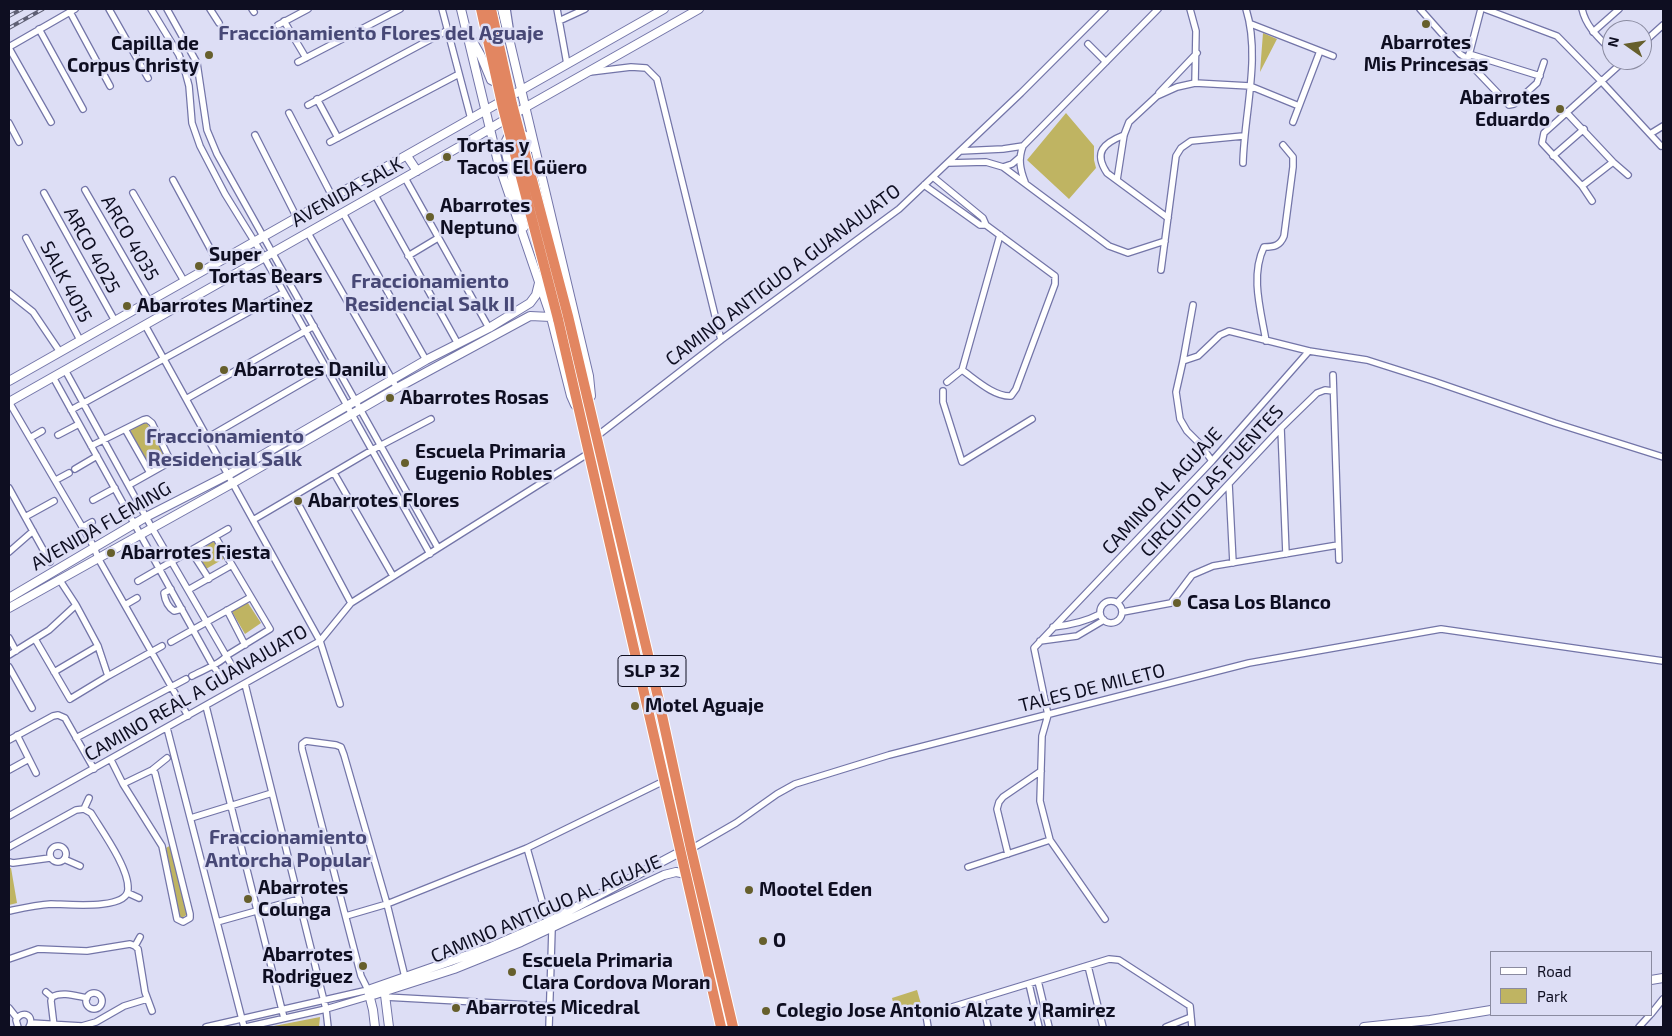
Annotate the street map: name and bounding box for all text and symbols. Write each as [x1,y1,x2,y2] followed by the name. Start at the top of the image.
[1420,18,1432,30] marker: Abarrotes Mis Princesas
[1602,20,1652,70] north arrow
[218,21,544,45] district label: Fraccionamiento Flores del Aguaje
[1364,32,1488,76] place label: Abarrotes Mis Princesas
[67,33,199,77] place label: Capilla de Corpus Christy
[1603,35,1622,49] text: N
[203,49,215,61] marker: Capilla de Corpus Christy
[1460,87,1550,131] place label: Abarrotes Eduardo
[1554,103,1566,115] marker: Abarrotes Eduardo
[457,135,587,179] place label: Tortas y Tacos El Güero
[441,151,453,163] marker: Tortas y Tacos El Güero
[287,152,407,232] street label: AVENIDA SALK
[661,179,905,371] street label: CAMINO ANTIGUO A GUANAJUATO
[96,191,164,285] street label: ARCO 4035
[440,195,530,239] place label: Abarrotes Neptuno
[59,203,125,297] street label: ARCO 4025
[424,211,436,223] marker: Abarrotes Neptuno
[35,238,97,326] street label: SALK 4015
[209,244,323,288] place label: Super Tortas Bears
[193,260,205,272] marker: Super Tortas Bears
[345,269,515,316] district label: Fraccionamiento Residencial Salk II
[137,295,313,317] place label: Abarrotes Martinez
[121,300,133,312] marker: Abarrotes Martinez
[234,359,386,381] place label: Abarrotes Danilu
[218,364,230,376] marker: Abarrotes Danilu
[400,387,549,409] place label: Abarrotes Rosas
[384,392,396,404] marker: Abarrotes Rosas
[1136,400,1288,562] street label: CIRCUITO LAS FUENTES
[1097,423,1227,559] street label: CAMINO AL AGUAJE
[146,424,304,471] district label: Fraccionamiento Residencial Salk
[415,441,566,485] place label: Escuela Primaria Eugenio Robles
[399,457,411,469] marker: Escuela Primaria Eugenio Robles
[27,477,175,575] street label: AVENIDA FLEMING
[308,490,459,512] place label: Abarrotes Flores
[292,495,304,507] marker: Abarrotes Flores
[121,542,271,564] place label: Abarrotes Fiesta
[105,547,117,559] marker: Abarrotes Fiesta
[1187,592,1331,614] place label: Casa Los Blanco
[1171,597,1183,609] marker: Casa Los Blanco
[80,620,312,766] street label: CAMINO REAL A GUANAJUATO
[618,656,686,686] road number: SLP 32
[1016,659,1168,717] street label: TALES DE MILETO
[645,695,764,717] place label: Motel Aguaje
[629,700,641,712] marker: Motel Aguaje
[205,825,371,872] district label: Fraccionamiento Antorcha Popular
[427,850,665,968] street label: CAMINO ANTIGUO AL AGUAJE
[258,877,348,921] place label: Abarrotes Colunga
[759,879,872,901] place label: Mootel Eden
[743,884,755,896] marker: Mootel Eden
[242,893,254,905] marker: Abarrotes Colunga
[773,930,786,952] place label: O
[757,935,769,947] marker: O
[262,944,353,988] place label: Abarrotes Rodriguez
[522,950,710,994] place label: Escuela Primaria Clara Cordova Moran
[1490,951,1652,1016] legend
[357,960,369,972] marker: Abarrotes Rodriguez
[1537,962,1572,980] text: Road
[506,966,518,978] marker: Escuela Primaria Clara Cordova Moran
[1537,987,1568,1005] text: Park
[466,997,640,1019] place label: Abarrotes Micedral
[776,1000,1116,1022] place label: Colegio Jose Antonio Alzate y Ramirez
[450,1002,462,1014] marker: Abarrotes Micedral
[760,1005,772,1017] marker: Colegio Jose Antonio Alzate y Ramirez

